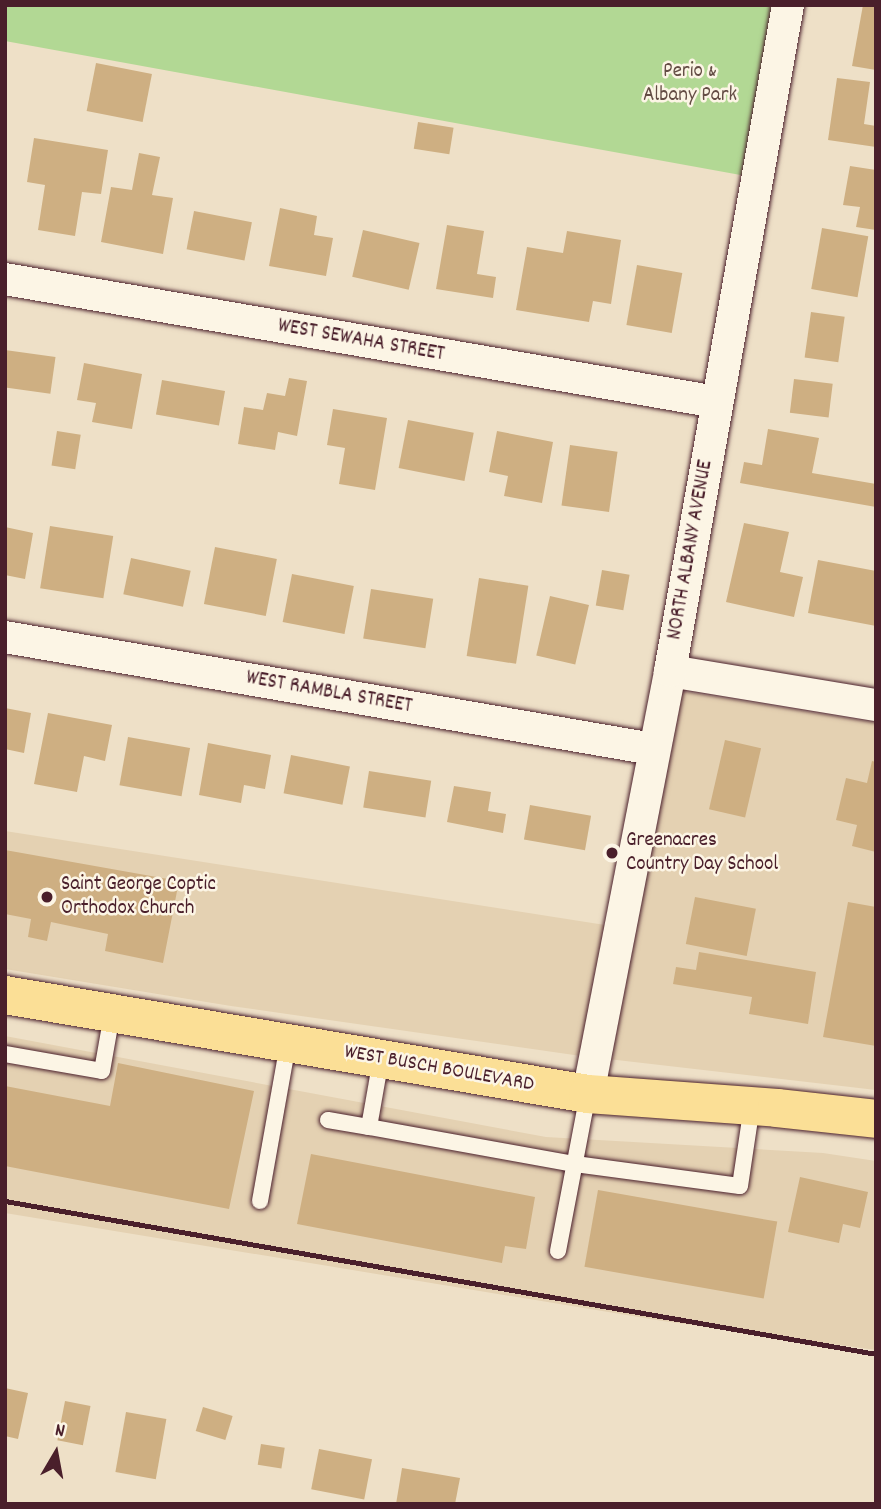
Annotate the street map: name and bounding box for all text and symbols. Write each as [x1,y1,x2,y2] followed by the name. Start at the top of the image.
[643,59,737,109] park label: Perio & Albany Park
[276,314,446,368] street label: WEST SEWAHA STREET
[663,458,719,642] street label: NORTH ALBANY AVENUE
[244,666,414,720] street label: WEST RAMBLA STREET
[626,828,778,878] place label: Greenacres Country Day School
[604,845,620,861] marker: Greenacres Country Day School
[61,872,216,922] place label: Saint George Coptic Orthodox Church
[39,889,55,905] marker: Saint George Coptic Orthodox Church
[342,1040,536,1098] street label: WEST BUSCH BOULEVARD
[21,1418,91,1488] north arrow
[53,1418,67,1446] text: N

